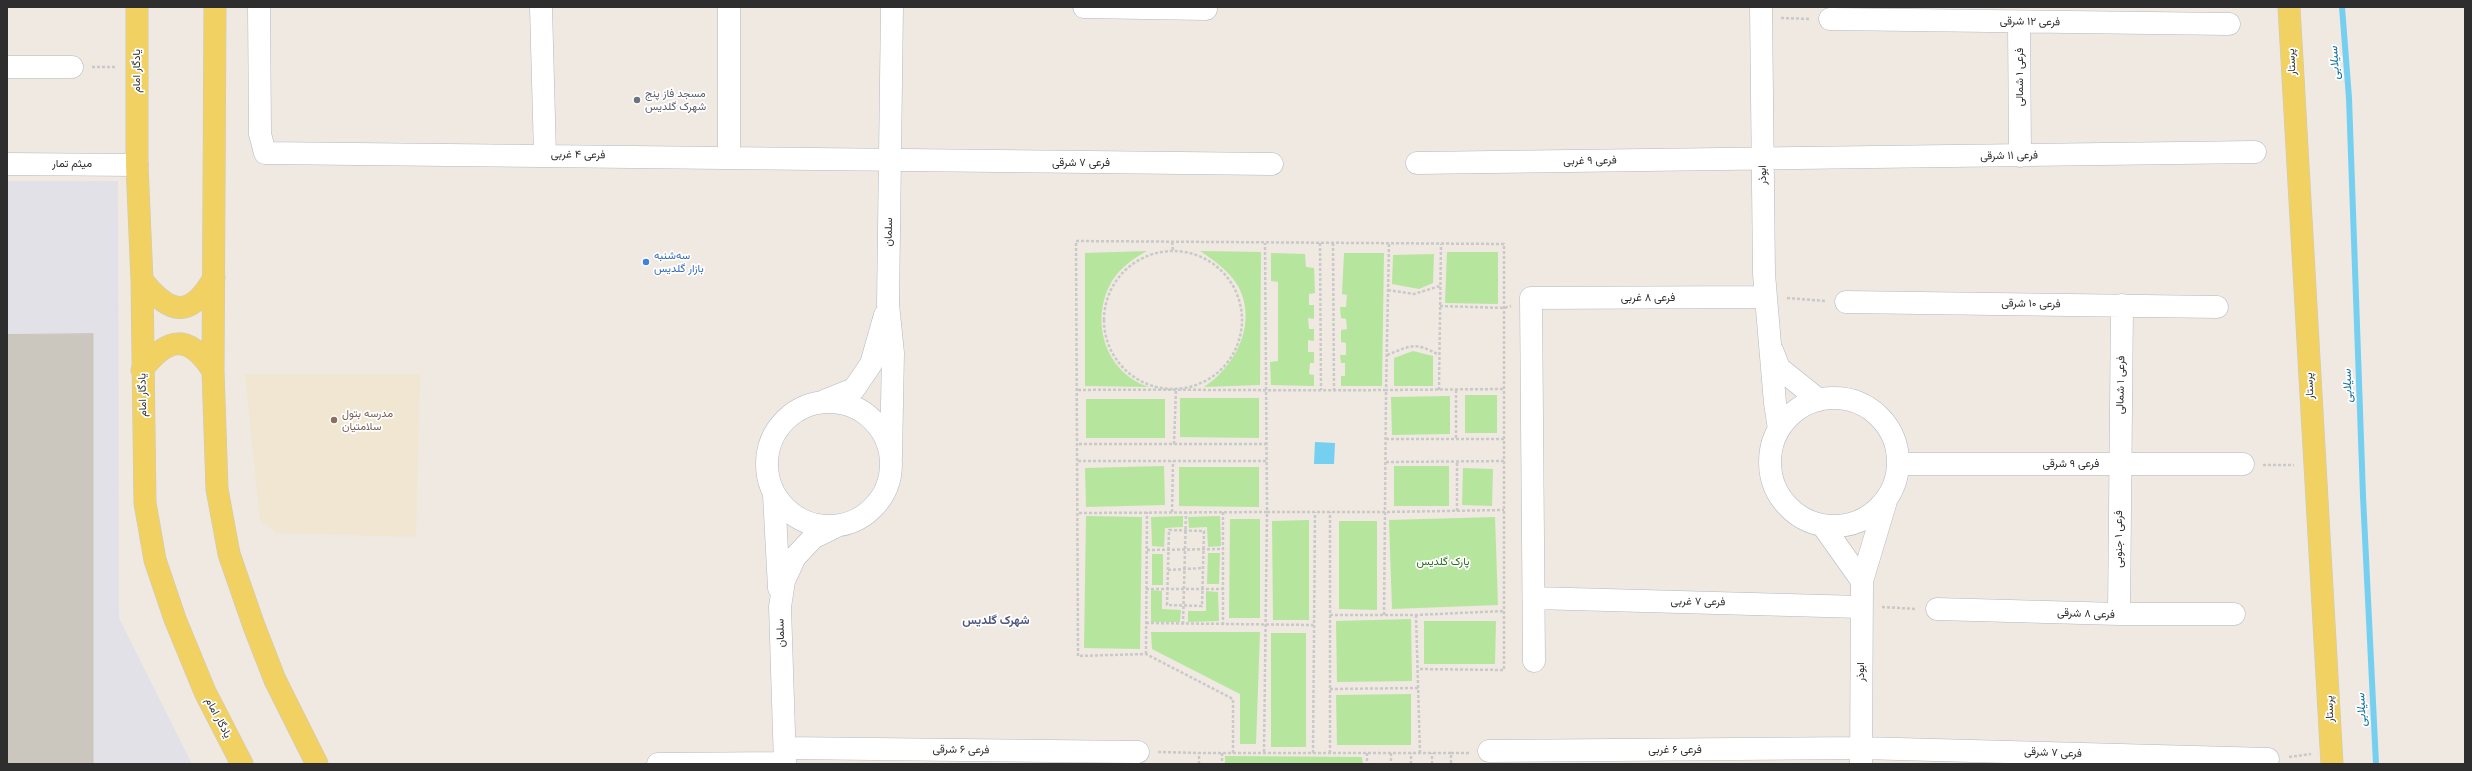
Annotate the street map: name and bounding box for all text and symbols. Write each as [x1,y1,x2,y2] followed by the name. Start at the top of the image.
[2000,15,2060,29] street label: فرعی ۱۲ شرقی
[2327,46,2343,80] water label: سیلابی
[2013,48,2027,106] street label: فرعی ۱ شمالی
[2285,48,2299,76] street label: پرستار
[130,49,144,93] street label: یادگار امام
[645,87,706,113] place label: مسجد فاز پنج شهرک گلدیس
[632,95,642,105] marker: مسجد فاز پنج شهرک گلدیس
[551,148,605,162] street label: فرعی ۴ غربی
[1980,149,2038,163] street label: فرعی ۱۱ شرقی
[1563,154,1617,168] street label: فرعی ۹ غربی
[1052,156,1110,170] street label: فرعی ۷ شرقی
[52,157,92,171] street label: میثم تمار
[1756,165,1770,185] street label: ابوذر
[882,217,896,247] street label: سلمان
[654,249,704,275] place label: سه‌شنبه بازار گلدیس
[641,257,651,267] marker: سه‌شنبه بازار گلدیس
[1621,291,1675,305] street label: فرعی ۸ غربی
[2001,297,2061,311] street label: فرعی ۱۰ شرقی
[2114,356,2128,414] street label: فرعی ۱ شمالی
[2340,369,2356,403] water label: سیلابی
[2303,372,2317,400] street label: پرستار
[136,373,150,417] street label: یادگار امام
[342,407,393,433] place label: مدرسه بتول سلامتیان
[329,415,339,425] marker: مدرسه بتول سلامتیان
[2043,457,2099,471] street label: فرعی ۹ شرقی
[2112,510,2126,568] street label: فرعی ۱ جنوبی
[1417,555,1469,569] park label: پارک گلدیس
[1671,595,1725,609] street label: فرعی ۷ غربی
[2057,606,2115,622] street label: فرعی ۸ شرقی
[962,614,1030,628] district label: شهرک گلدیس
[774,618,788,648] street label: سلمان
[1854,662,1868,682] street label: ابوذر
[2354,693,2370,727] water label: سیلابی
[2323,695,2337,723] street label: پرستار
[202,696,234,740] street label: یادگار امام
[932,743,990,757] street label: فرعی ۶ شرقی
[1648,743,1702,757] street label: فرعی ۶ غربی
[2024,745,2082,761] street label: فرعی ۷ شرقی

